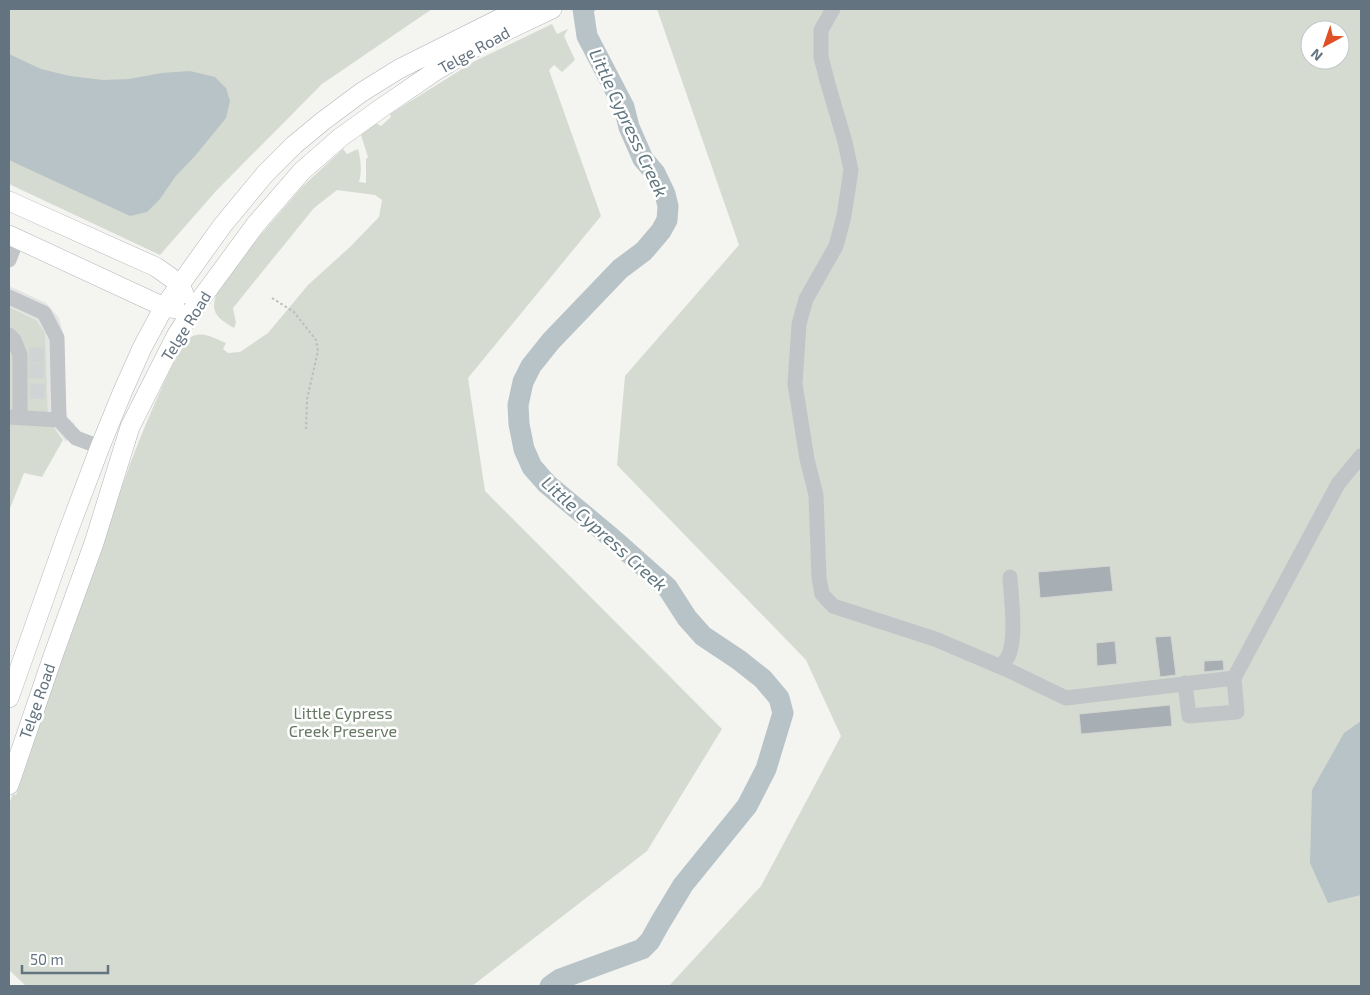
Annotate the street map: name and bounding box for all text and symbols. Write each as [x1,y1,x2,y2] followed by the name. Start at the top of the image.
[1300,20,1350,70] north arrow
[435,22,513,77] street label: Telge Road
[585,45,673,200] water label: Little Cypress Creek
[1307,46,1326,65] text: N
[157,287,214,364] street label: Telge Road
[537,471,672,595] water label: Little Cypress Creek
[15,661,58,741] street label: Telge Road
[289,703,397,740] park label: Little Cypress Creek Preserve
[22,942,109,974] scale bar
[30,950,64,968] text: 50 m

